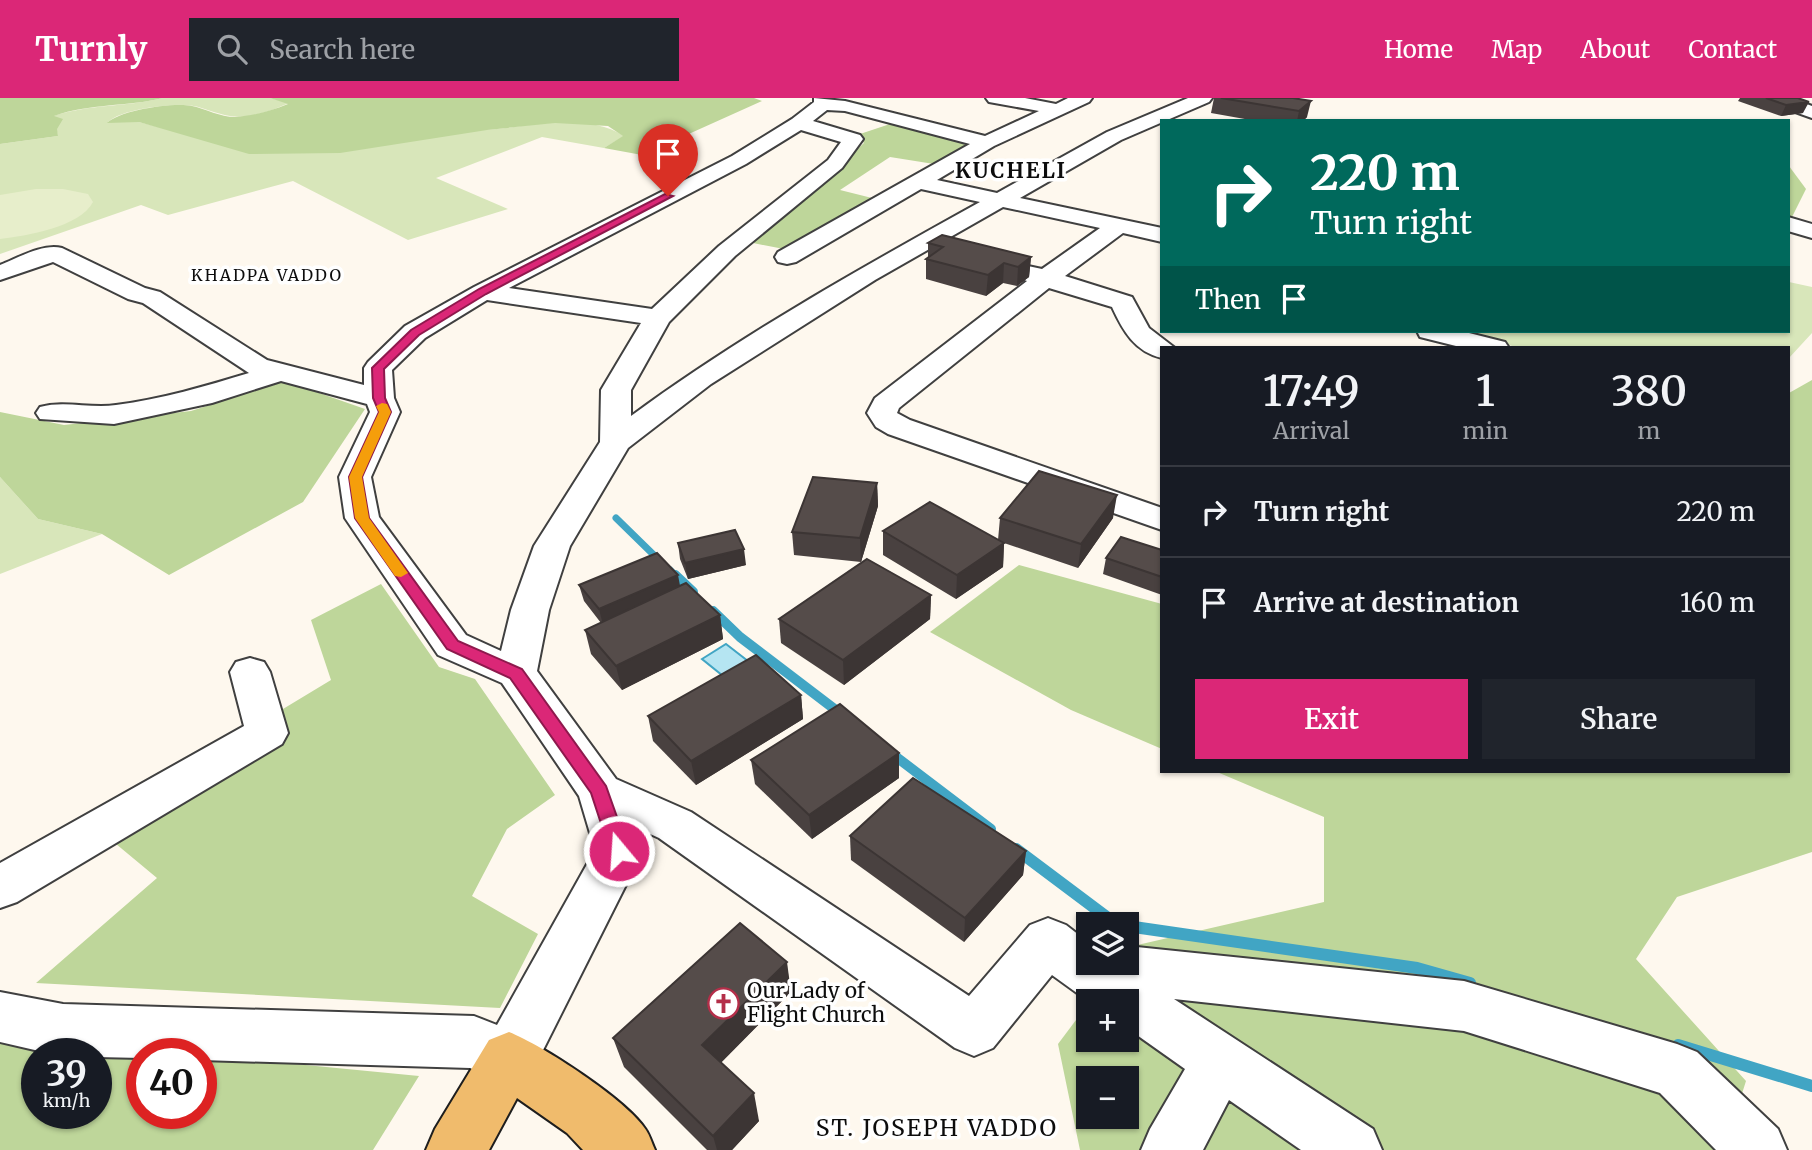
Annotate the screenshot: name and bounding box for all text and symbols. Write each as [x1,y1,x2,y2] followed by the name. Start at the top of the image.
[189,18,679,81] search box
[35,29,147,70] text: Turnly
[213,30,251,68] icon: search
[269,33,415,66] text: Search here
[1384,34,1453,65] text: Home
[1491,34,1542,65] text: Map
[1580,34,1650,65] text: About
[1688,34,1777,65] text: Contact
[638,124,698,196] pin
[649,135,687,173] icon: arrive
[1310,142,1460,203] text: 220 m
[1195,147,1286,238] icon: right
[955,157,1067,184] district label: KUCHELI
[1310,203,1472,243] text: Turn right
[191,265,343,285] district label: KHADPA VADDO
[1275,280,1313,318] icon: arrive
[1195,283,1261,316] text: Then
[1263,365,1360,417] text: 17:49
[1476,365,1495,417] text: 1
[1611,365,1687,417] text: 380
[1273,416,1350,445] text: Arrival
[1463,416,1508,445] text: min
[1638,416,1660,445] text: m
[1195,493,1233,531] icon: right
[1254,495,1389,528] text: Turn right
[1676,495,1755,528] text: 220 m
[1195,584,1233,622] icon: arrive
[1254,586,1519,619] text: Arrive at destination
[1680,586,1755,619] text: 160 m
[1195,679,1468,759] button: Exit
[1482,679,1755,759] button: Share
[582,814,656,888] position arrow
[1076,912,1139,1129] map controls
[1076,912,1139,975] button: layers
[747,977,885,1028] place label: Our Lady of Flight Church
[707,986,741,1020] church icon: Our Lady of Flight Church
[1076,989,1139,1052] button: +
[126,1038,217,1129] speed limit sign: 40
[46,1052,87,1096] text: 39
[1076,1066,1139,1129] button: −
[43,1089,90,1112] text: km/h
[816,1113,1058,1142] district label: ST. JOSEPH VADDO

